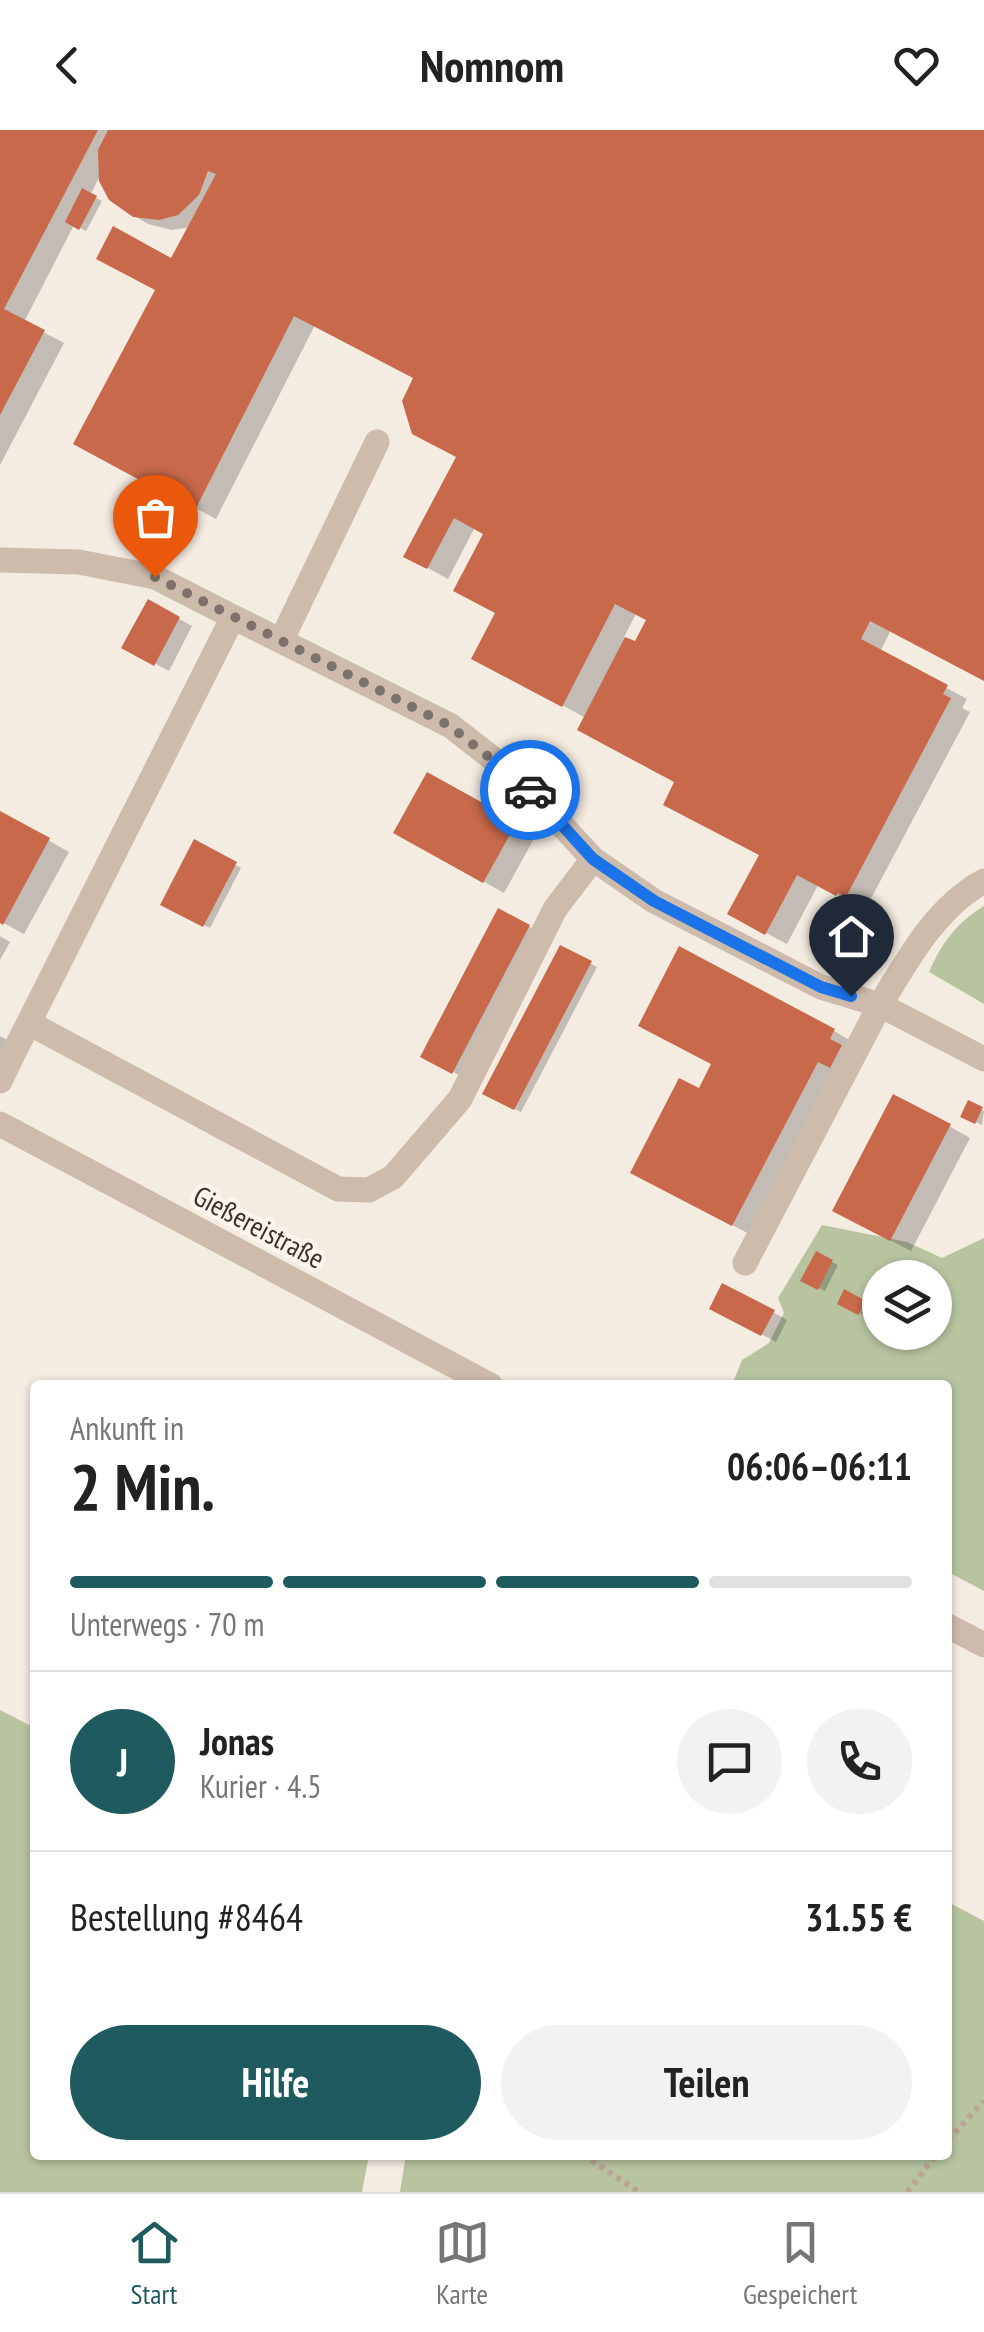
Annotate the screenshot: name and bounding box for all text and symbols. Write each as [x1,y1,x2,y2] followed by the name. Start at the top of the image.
[420,36,564,94] text: Nomnom
[40,38,95,93] icon: back
[889,38,944,93] icon: heart
[113,475,198,578] pin
[128,490,183,545] icon: bag
[480,740,580,840] courier
[503,763,558,818] icon: car
[809,894,894,997] pin
[824,909,879,964] icon: home
[187,1177,331,1277] street label: Gießereistraße
[862,1260,952,1350] map controls
[862,1260,952,1350] button: layers
[70,1407,184,1449] text: Ankunft in
[727,1441,912,1490] text: 06:06–06:11
[70,1444,215,1528] text: 2 Min.
[70,1603,264,1645] text: Unterwegs · 70 m
[677,1709,782,1814] button: chat
[807,1709,912,1814] button: phone
[200,1716,274,1765] text: Jonas
[117,1737,128,1786] text: J
[200,1765,322,1807] text: Kurier · 4.5
[70,1892,303,1941] text: Bestellung #8464
[805,1892,912,1941] text: 31.55 €
[70,2025,481,2140] button: Hilfe
[501,2025,912,2140] button: Teilen
[127,2215,182,2312] tab: Start
[435,2215,490,2312] tab: Karte
[743,2215,857,2312] tab: Gespeichert

